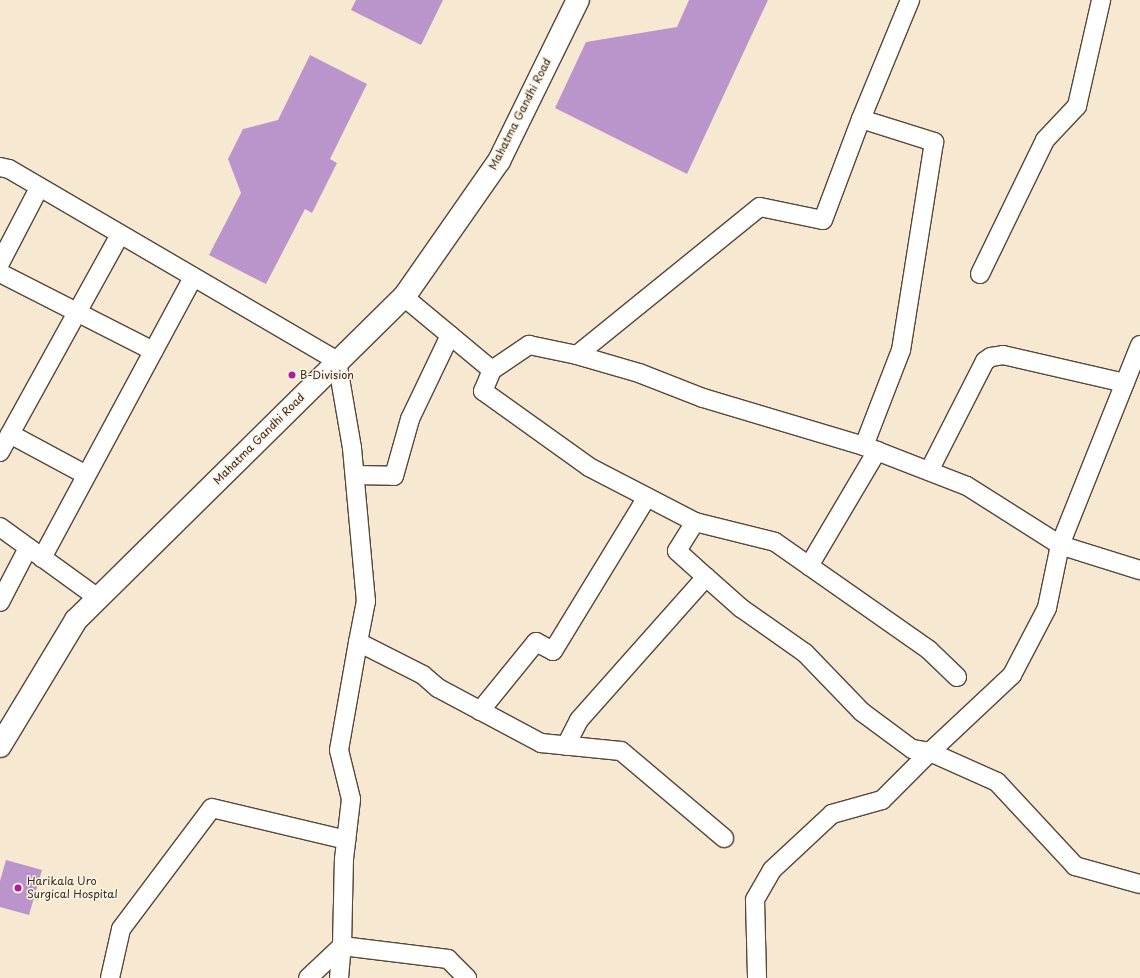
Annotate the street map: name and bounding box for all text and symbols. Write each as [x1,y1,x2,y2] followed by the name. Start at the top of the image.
[486,56,554,172] street label: Mahatma Gandhi Road
[300,368,354,382] place label: B-Division
[287,370,297,380] marker: B-Division
[210,390,308,488] street label: Mahatma Gandhi Road
[27,875,118,901] place label: Harikala Uro Surgical Hospital
[12,882,24,894] marker: Harikala Uro Surgical Hospital

